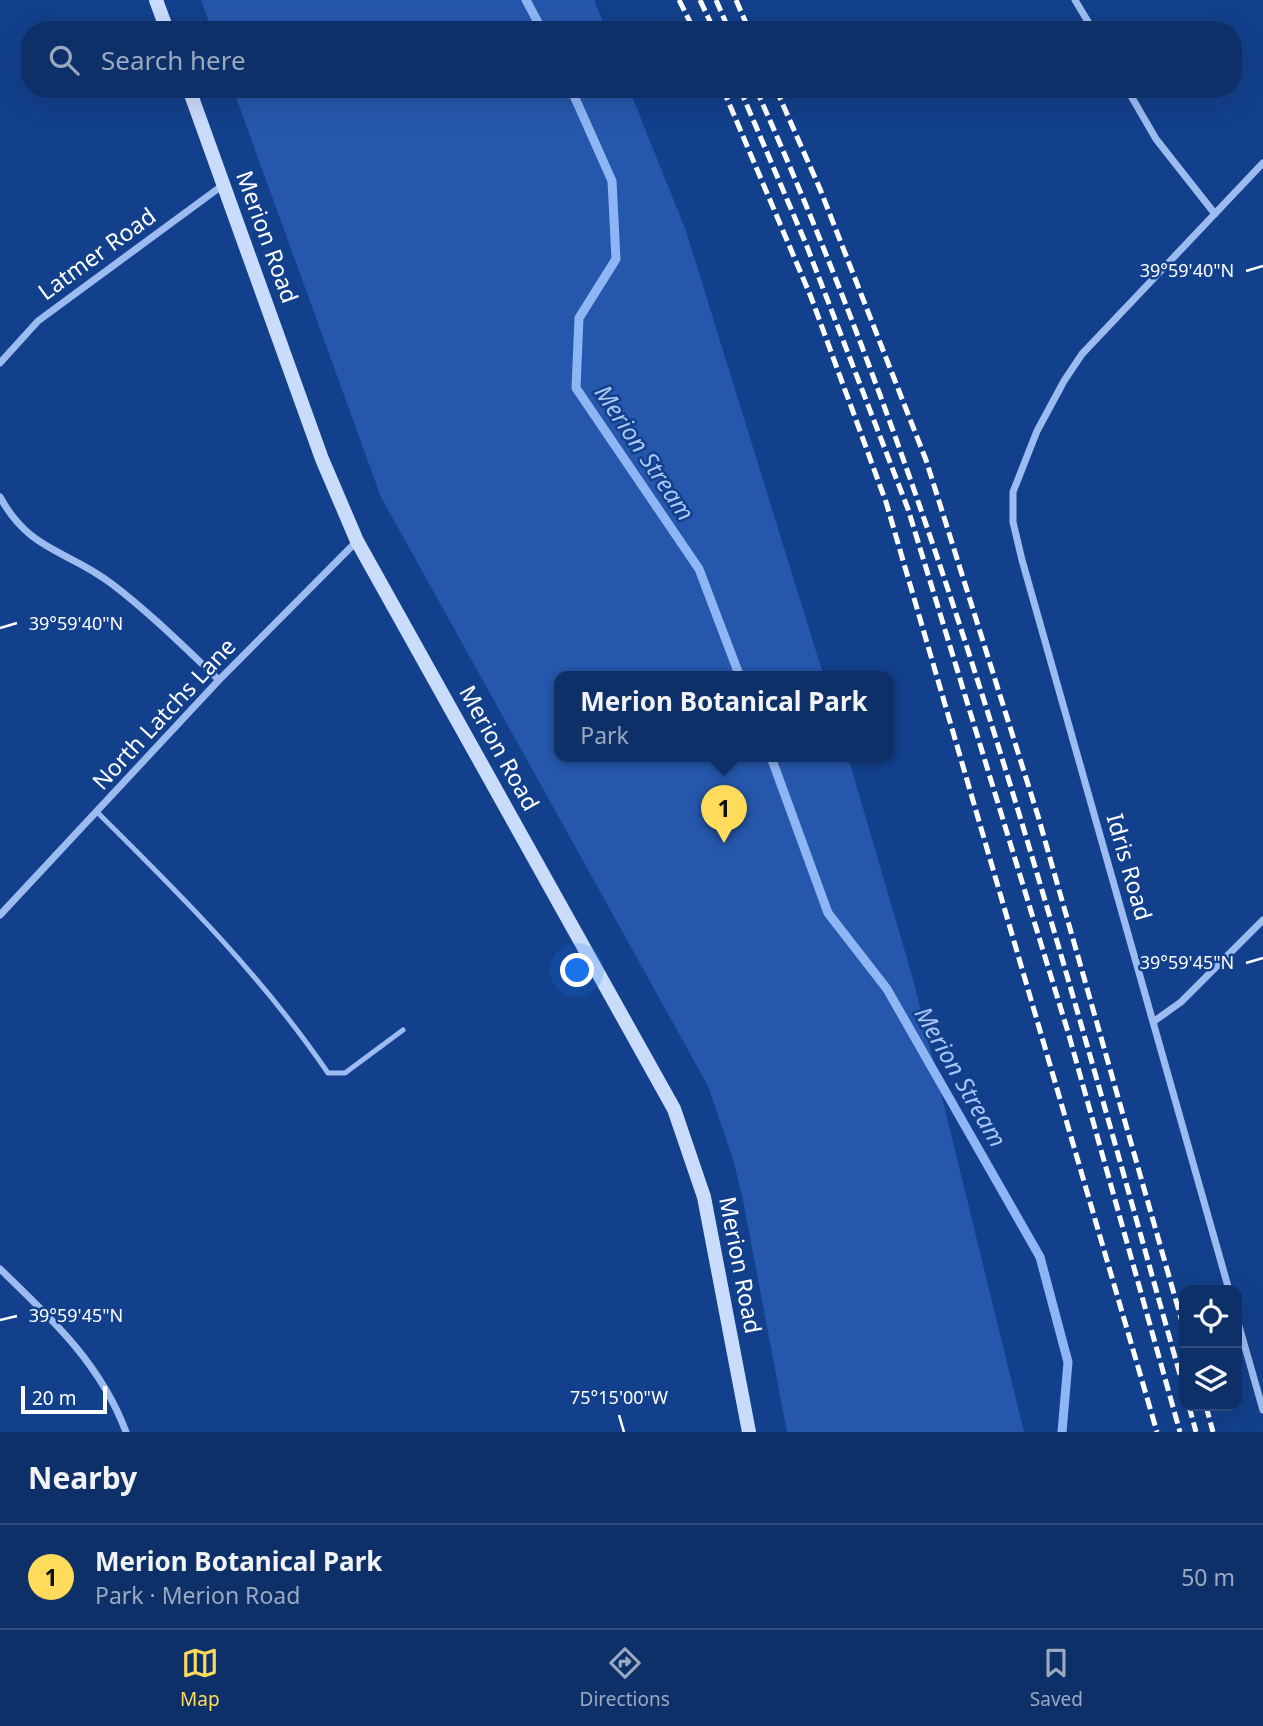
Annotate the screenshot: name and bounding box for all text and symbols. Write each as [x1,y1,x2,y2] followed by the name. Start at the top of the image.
[21,21,1242,98] search box
[45,41,83,79] icon: search
[101,42,246,78] text: Search here
[229,166,307,307] street label: Merion Road
[31,200,162,307] street label: Latmer Road
[1140,258,1234,282] text: 39°59'40"N
[588,378,703,527] water label: Merion Stream
[29,611,123,635] text: 39°59'40"N
[84,630,242,796] street label: North Latchs Lane
[554,671,894,762] popup
[452,679,547,816] street label: Merion Road
[580,683,868,719] text: Merion Botanical Park
[580,719,629,751] text: Park
[701,785,747,843] pin: 1
[1099,810,1160,924] street label: Idris Road
[1140,950,1234,974] text: 39°59'45"N
[560,953,594,987] your location
[908,1000,1015,1153] water label: Merion Stream
[712,1194,770,1336] street label: Merion Road
[1179,1285,1242,1411] map controls
[1179,1285,1242,1348] button: locate
[29,1303,123,1327] text: 39°59'45"N
[1179,1348,1242,1411] button: layers
[21,1383,107,1415] scale bar
[32,1385,76,1411] text: 20 m
[570,1385,668,1409] text: 75°15'00"W
[28,1457,137,1498] text: Nearby
[95,1543,382,1579] text: Merion Botanical Park
[44,1561,58,1593] text: 1
[1181,1561,1235,1593] text: 50 m
[95,1579,300,1611] text: Park · Merion Road
[180,1644,220,1712] tab: Map
[580,1644,670,1712] tab: Directions
[1030,1644,1083,1712] tab: Saved

